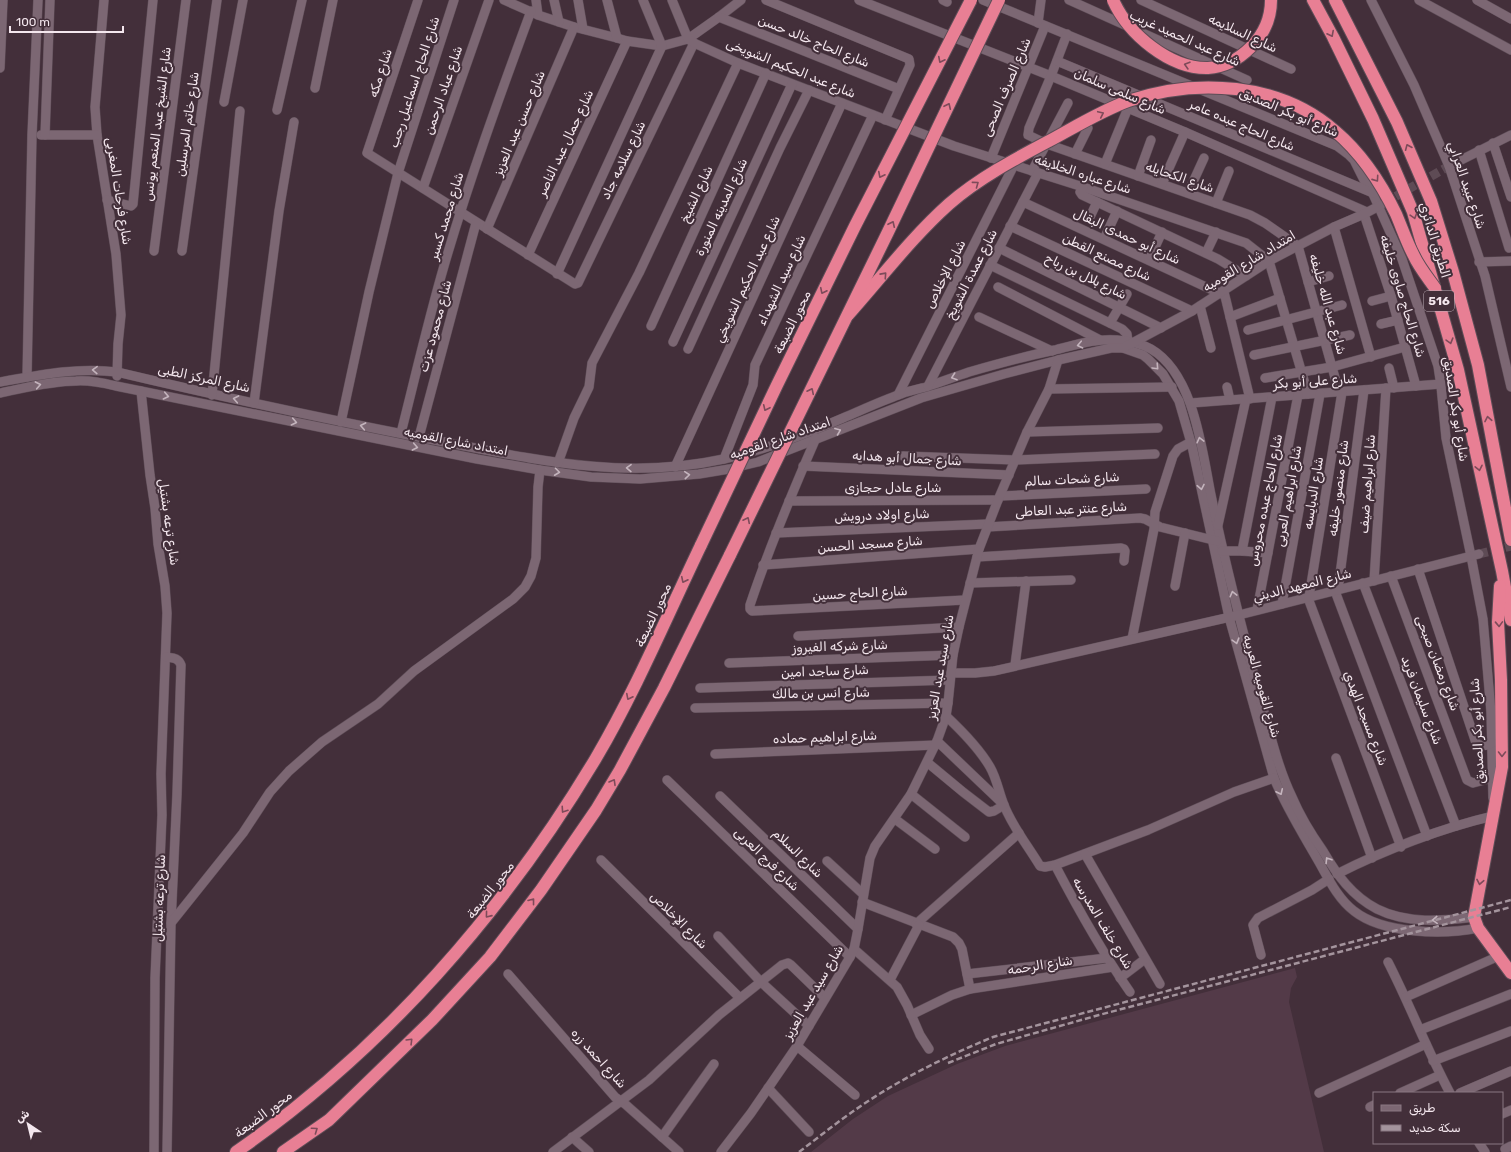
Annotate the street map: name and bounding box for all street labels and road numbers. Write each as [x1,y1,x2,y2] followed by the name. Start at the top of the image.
[1127,7,1243,71] street label: شارع عبد الحميد غريب
[1205,11,1280,57] street label: شارع السلايمه
[755,12,872,72] street label: شارع الحاج خالد حسن
[386,14,444,150] street label: شارع الحاج اسماعيل رجب
[723,35,858,103] street label: شارع عبد الحكيم الشويخى
[978,35,1035,139] street label: شارع الصرف الصحى
[421,44,467,137] street label: شارع عباد الرحمن
[140,46,176,202] street label: شارع الشيخ عبد المنعم يونس
[365,47,397,100] street label: شارع مكه
[1071,65,1168,119] street label: شارع سلمى سلمان
[490,68,550,180] street label: شارع حسن عبد العزيز
[172,71,204,178] street label: شارع خاتم المرسلين
[1236,84,1341,141] street label: شارع أبو بكر الصديق
[533,87,598,201] street label: شارع جمال عبد الناصر
[1185,96,1297,156] street label: شارع الحاج عبده عامر
[597,118,650,203] street label: شارع سلامه جاد
[101,136,135,246] street label: شارع فرحات المغربى
[1443,139,1489,232] street label: شارع عبيد العرابي
[1032,151,1133,199] street label: شارع عباره الخلايفه
[692,156,752,259] street label: شارع المدينه المنورة
[1143,158,1216,198] street label: شارع الكحايله
[676,163,718,226] street label: شارع الشيخ
[425,170,468,263] street label: شارع محمد كسبر
[1414,200,1454,280] street label: الطريق الدائري
[1070,205,1183,269] street label: شارع أبو حمدى البقال
[711,213,785,346] street label: شارع عبد الحكيم الشويخي
[942,226,1002,322] street label: شارع عمدة الشويخ
[1200,227,1299,296] street label: امتداد شارع القوميه
[1059,230,1154,287] street label: شارع مصنع القطن
[753,232,810,329] street label: شارع سيد الشهداء
[1375,233,1429,360] street label: شارع الحاج صاوى خليفه
[921,237,970,312] street label: شارع الإخلاص
[1042,250,1129,304] street label: شارع بلال بن رباح
[1305,252,1350,357] street label: شارع عبد الله خليفه
[416,278,456,374] street label: شارع محمود عزت
[770,288,815,357] street label: محور الضبعة
[1424,291,1454,311] road number: 516
[1438,355,1472,463] street label: شارع أبو بكر الصديق
[156,361,251,397] street label: شارع المركز الطبى
[1271,371,1358,393] street label: شارع على أبو بكر
[728,414,833,464] street label: امتداد شارع القوميه
[402,424,509,460] street label: امتداد شارع القوميه
[1245,433,1287,568] street label: شارع الحاج عبده محروس
[1356,434,1380,534] street label: شارع ابراهيم ضيف
[1325,439,1353,537] street label: شارع منصور خليفه
[1272,444,1306,548] street label: شارع ابراهيم العربى
[852,448,962,470] street label: شارع جمال أبو هدايه
[1300,456,1328,531] street label: شارع الدبايسه
[1024,469,1120,491] street label: شارع شحات سالم
[153,478,183,567] street label: شارع ترعه بشتيل
[845,480,941,497] street label: شارع عادل حجازى
[1015,499,1127,521] street label: شارع عنتر عبد العاطى
[834,506,930,526] street label: شارع اولاد درويش
[817,533,923,557] street label: شارع مسجد الحسن
[1251,566,1353,606] street label: شارع المعهد الديني
[632,581,675,650] street label: محور الضبعة
[812,583,908,605] street label: شارع الحاج حسين
[923,613,959,722] street label: شارع سيد عبد العزيز
[1411,613,1463,714] street label: شارع رمضان صبحى
[1238,633,1284,740] street label: شارع القوميه العربيه
[791,637,888,657] street label: شارع شركه الفيروز
[1396,653,1446,747] street label: شارع سليمان فريد
[781,662,869,682] street label: شارع ساجد امين
[1339,668,1391,768] street label: شارع مسجد الهدي
[1467,678,1489,784] street label: شارع أبو بكر الصديق
[772,685,870,703] street label: شارع انس بن مالك
[773,728,877,748] street label: شارع ابراهيم حماده
[730,824,803,895] street label: شارع فرج العربى
[768,825,826,882] street label: شارع السلام
[150,854,170,942] street label: شارع ترعه بشتيل
[463,858,518,922] street label: محور الضبعة
[1068,874,1136,973] street label: شارع خلف المدرسه
[646,888,711,953] street label: شارع الإخلاص
[779,942,848,1044] street label: شارع سيد عبد العزيز
[1006,952,1074,980] street label: شارع الرحمه
[567,1025,630,1092] street label: شارع احمد زره
[231,1087,295,1141] street label: محور الضبعة

